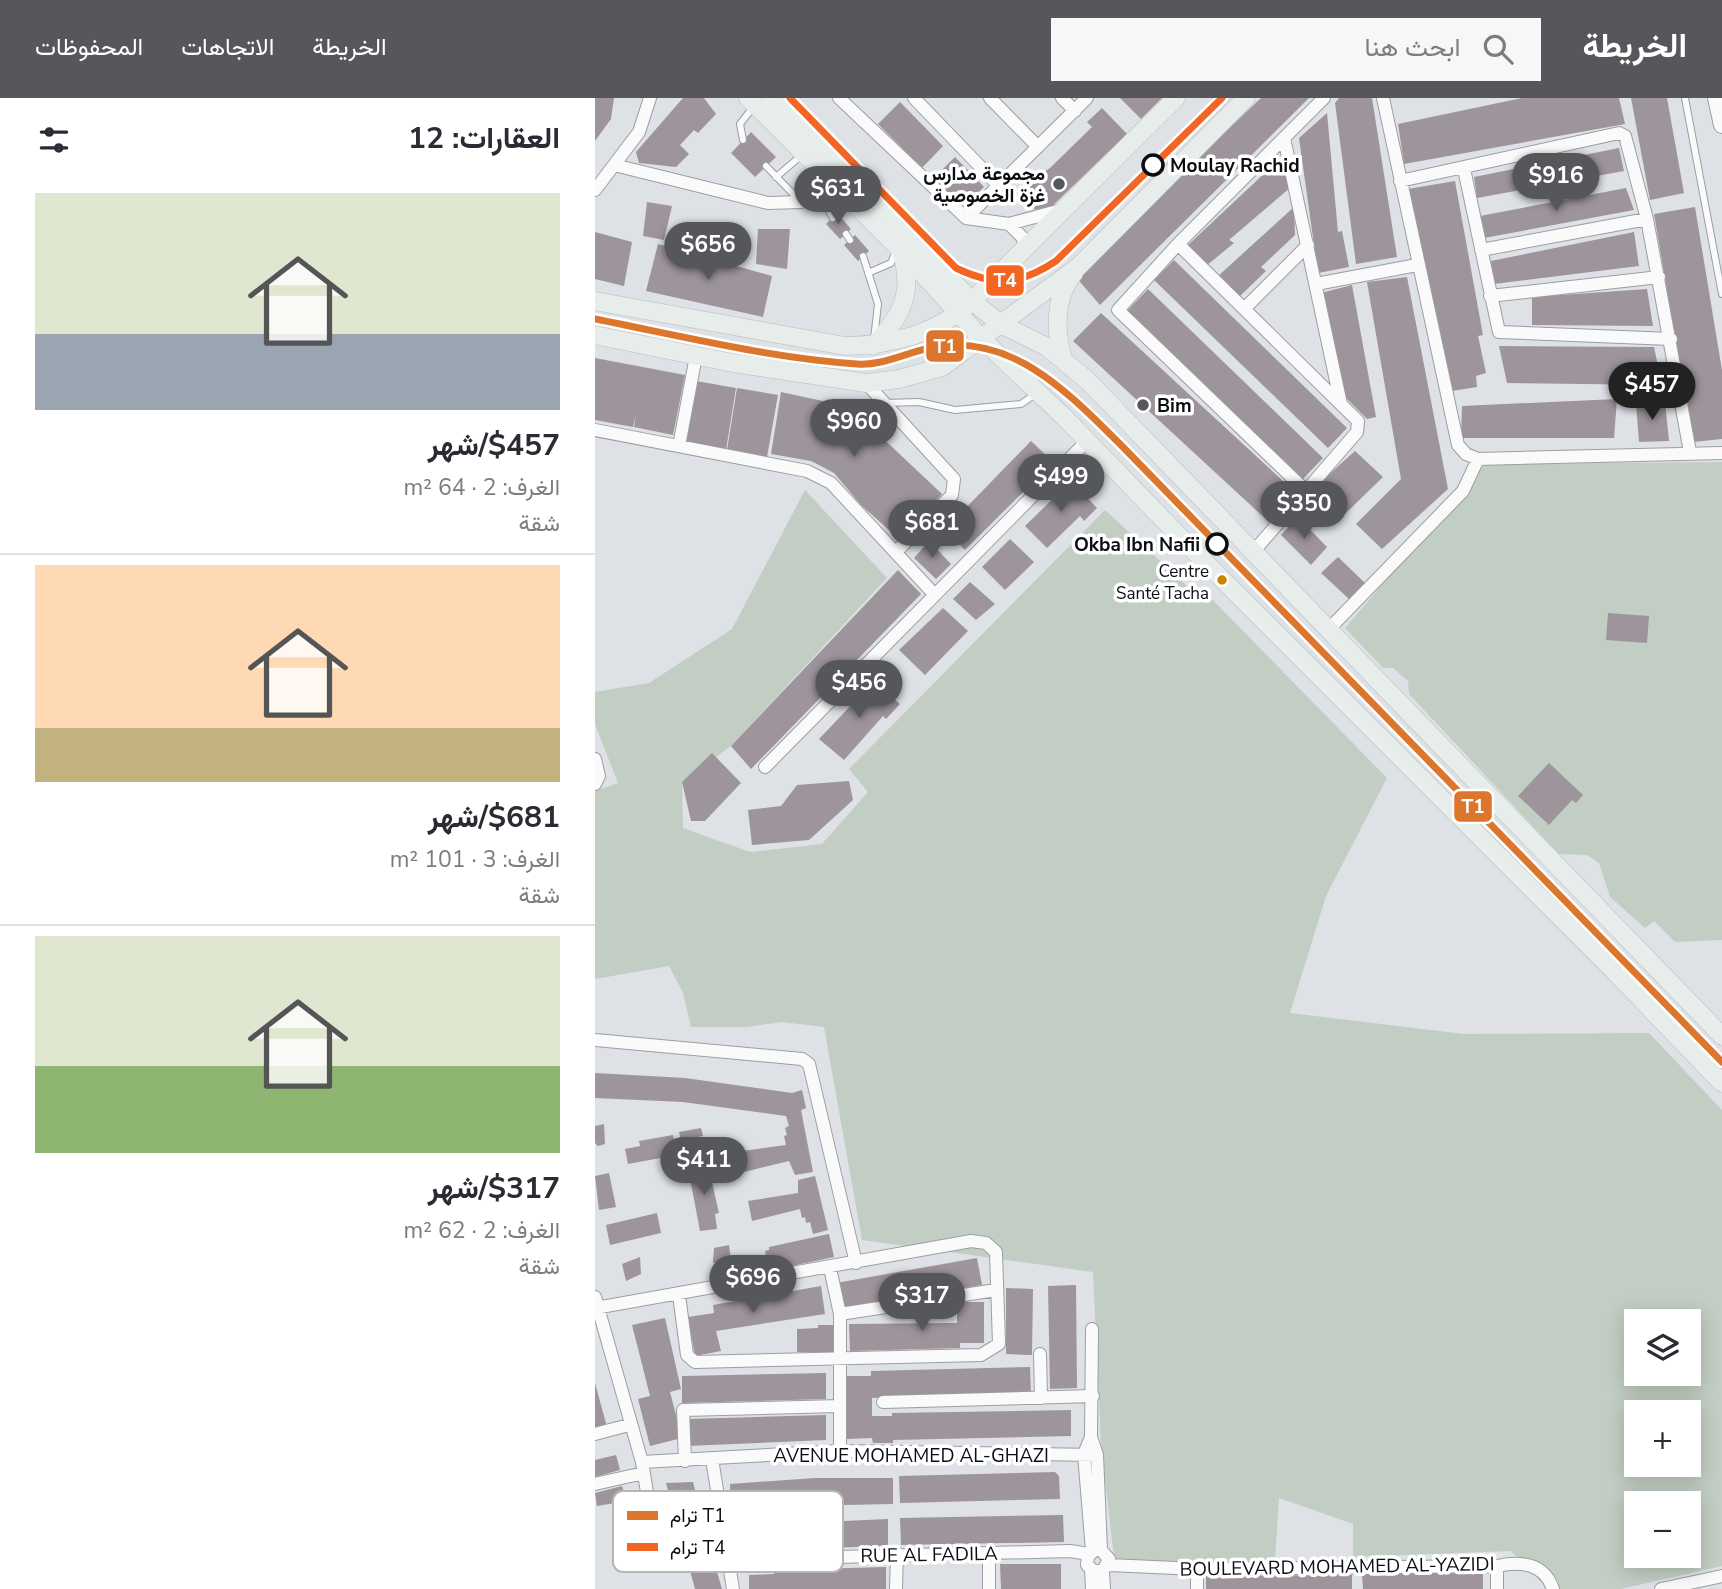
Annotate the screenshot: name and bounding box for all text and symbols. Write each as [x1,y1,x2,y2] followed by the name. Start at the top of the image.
[1051,18,1541,81] search box
[1583,24,1687,69] text: الخريطة
[1365,30,1461,65] text: ابحث هنا
[1479,30,1517,68] icon: search
[35,31,143,63] text: المحفوظات
[181,31,274,63] text: الاتجاهات
[312,31,387,63] text: الخريطة
[408,118,560,159] text: العقارات: 12
[35,121,73,159] icon: filters
[1170,153,1300,179] place label: Moulay Rachid
[1515,153,1597,213] pin: $916
[1142,154,1164,176] marker: Moulay Rachid
[1528,160,1584,191] text: $916
[923,161,1045,209] place label: مجموعة مدارس غزة الخصوصية
[797,166,879,226] pin: $631
[810,173,866,204] text: $631
[1051,176,1067,192] marker: مجموعة مدارس غزة الخصوصية
[667,222,749,282] pin: $656
[680,229,736,260] text: $656
[235,238,361,364] icon: home
[985,264,1025,297] line badge: T4
[993,268,1017,294] text: T4
[925,329,965,363] line badge: T1
[933,334,957,360] text: T1
[1611,362,1693,422] pin: $457
[1624,369,1680,400] text: $457
[1157,393,1192,419] place label: Bim
[1135,397,1151,413] marker: Bim
[813,400,895,459] pin: $960
[826,406,882,437] text: $960
[428,425,560,466] text: $457/شهر
[1020,454,1102,514] pin: $499
[1033,461,1089,492] text: $499
[404,472,560,503] text: الغرف: 2 · 64 m²
[1263,482,1345,541] pin: $350
[1276,488,1332,519] text: $350
[891,500,973,560] pin: $681
[904,507,960,538] text: $681
[518,508,560,539] text: شقة
[1074,532,1200,558] place label: Okba Ibn Nafii
[1206,533,1228,555] marker: Okba Ibn Nafii
[1116,560,1209,605] place label: Centre Santé Tacha
[1215,573,1229,587] marker: Centre Santé Tacha
[235,610,361,736] icon: home
[818,660,900,720] pin: $456
[831,667,887,698] text: $456
[1453,790,1493,823] line badge: T1
[1461,794,1485,820] text: T1
[428,797,560,838] text: $681/شهر
[390,844,560,875] text: الغرف: 3 · 101 m²
[518,880,560,911] text: شقة
[235,981,361,1107] icon: home
[663,1138,745,1197] pin: $411
[676,1144,732,1175] text: $411
[428,1168,560,1209] text: $317/شهر
[404,1215,560,1246] text: الغرف: 2 · 62 m²
[518,1251,560,1282] text: شقة
[712,1256,794,1315] pin: $696
[725,1262,781,1293] text: $696
[881,1274,963,1333] pin: $317
[894,1280,950,1311] text: $317
[1624,1309,1701,1568] map controls
[1624,1309,1701,1386] button: layers
[1624,1400,1701,1477] button: +
[773,1443,1049,1469] street label: AVENUE MOHAMED AL-GHAZI
[613,1491,843,1572] legend
[1624,1491,1701,1568] button: −
[670,1503,725,1529] text: ترام T1
[670,1535,725,1561] text: ترام T4
[860,1541,998,1569] street label: RUE AL FADILA
[1179,1551,1495,1583] street label: BOULEVARD MOHAMED AL-YAZIDI

